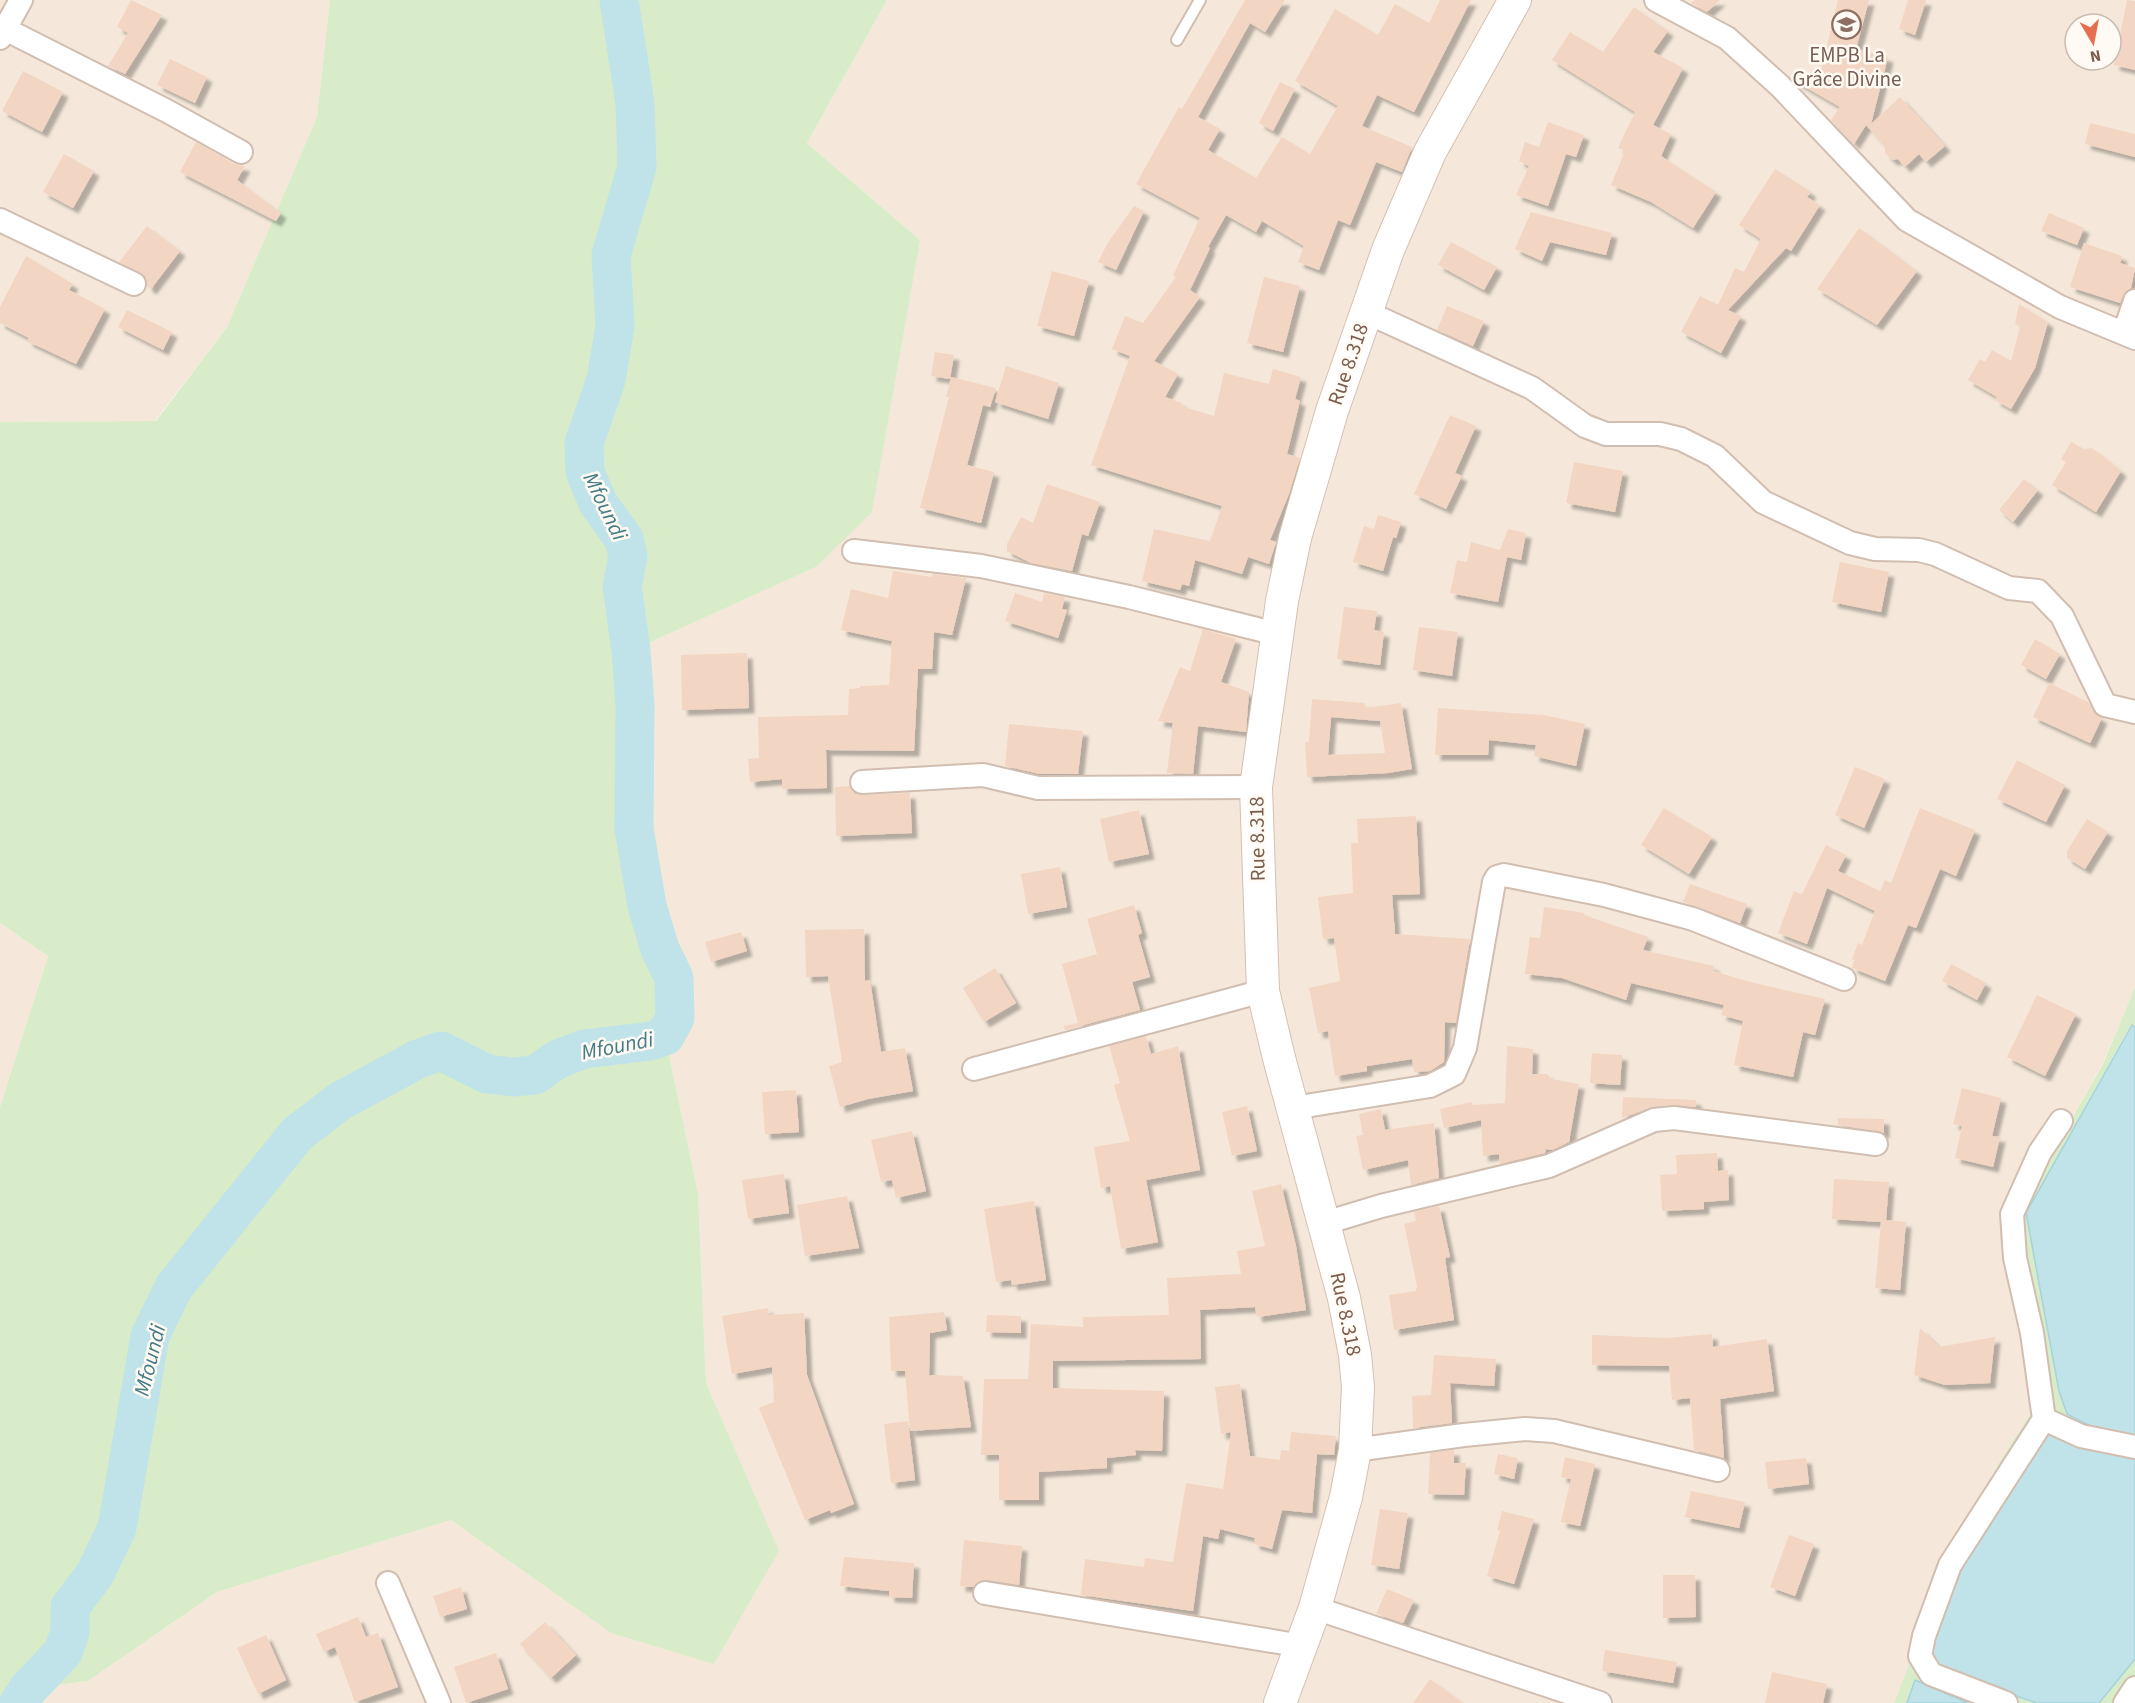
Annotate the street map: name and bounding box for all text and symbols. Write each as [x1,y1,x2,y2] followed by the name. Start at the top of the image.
[1831,8,1863,40] school or university icon: EMPB La Grâce Divine
[2063,12,2123,72] north arrow
[1792,40,1902,94] place label: EMPB La Grâce Divine
[2088,44,2103,68] text: N
[1320,319,1376,409] street label: Rue 8.318
[575,467,636,547] water label: Mfoundi
[1241,796,1273,882] street label: Rue 8.318
[578,1023,657,1069] water label: Mfoundi
[1322,1269,1370,1359] street label: Rue 8.318
[126,1320,174,1399] water label: Mfoundi

